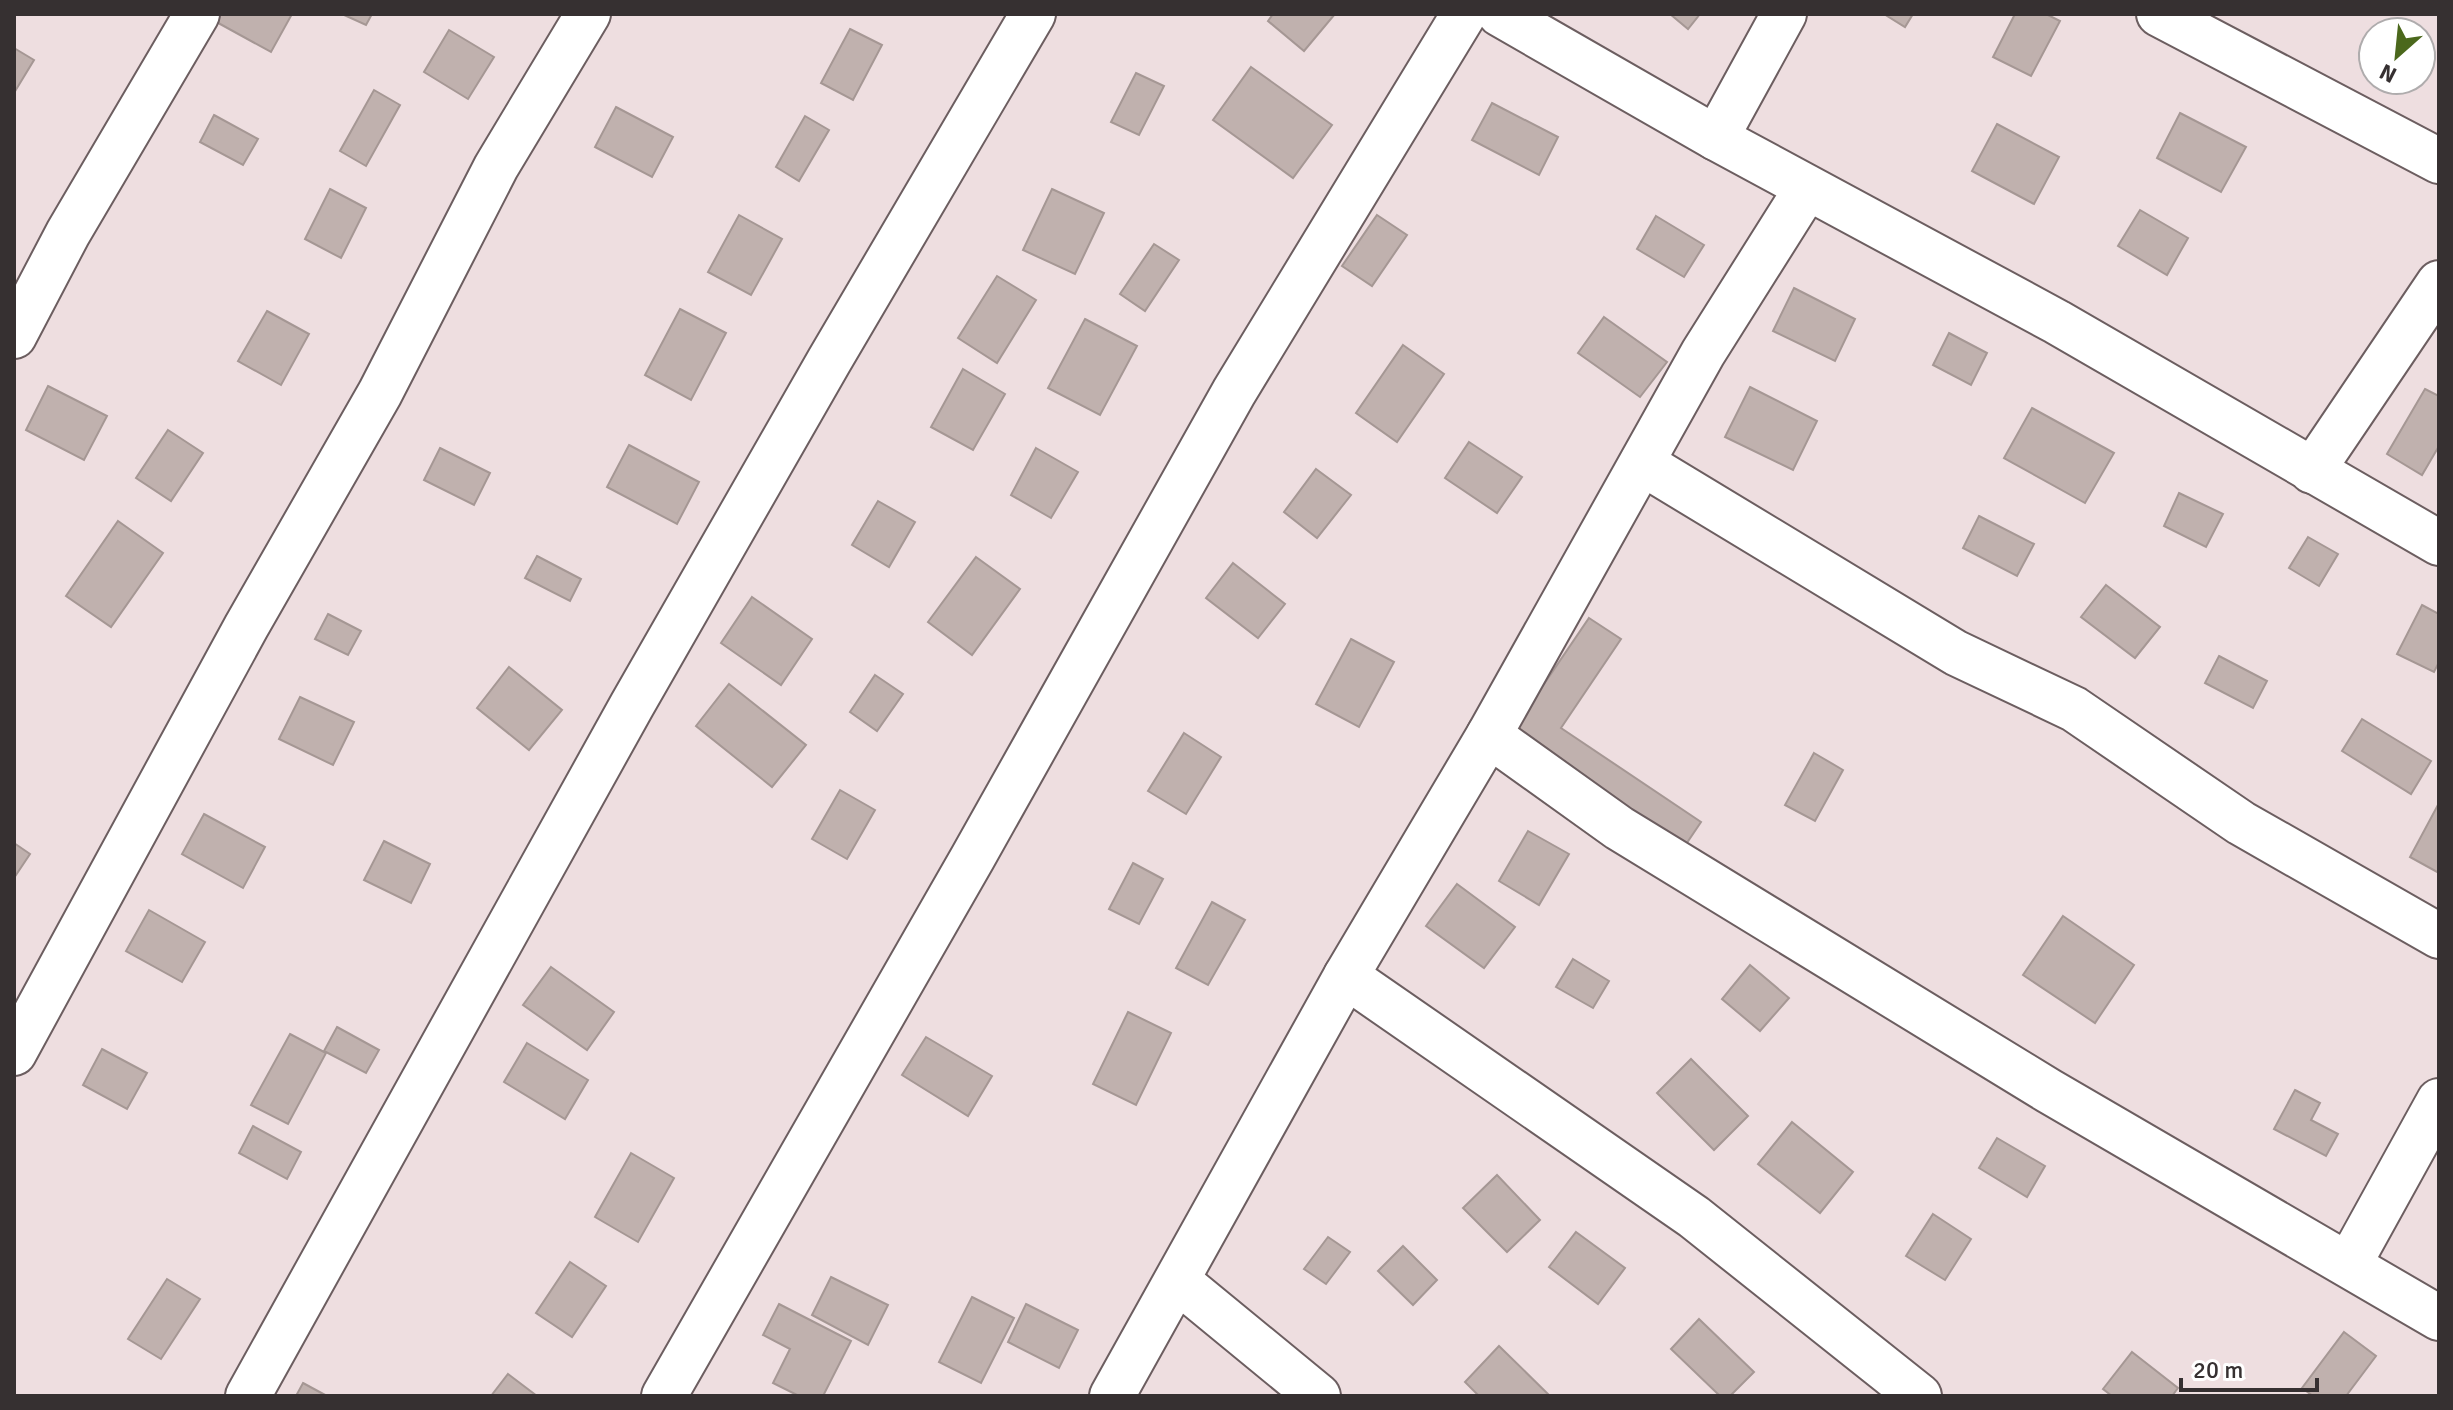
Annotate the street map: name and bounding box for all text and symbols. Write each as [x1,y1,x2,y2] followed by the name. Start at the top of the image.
[2357,16,2437,96] north arrow
[2375,58,2401,89] text: N
[2181,1342,2317,1392] scale bar
[2193,1355,2243,1385] text: 20 m

